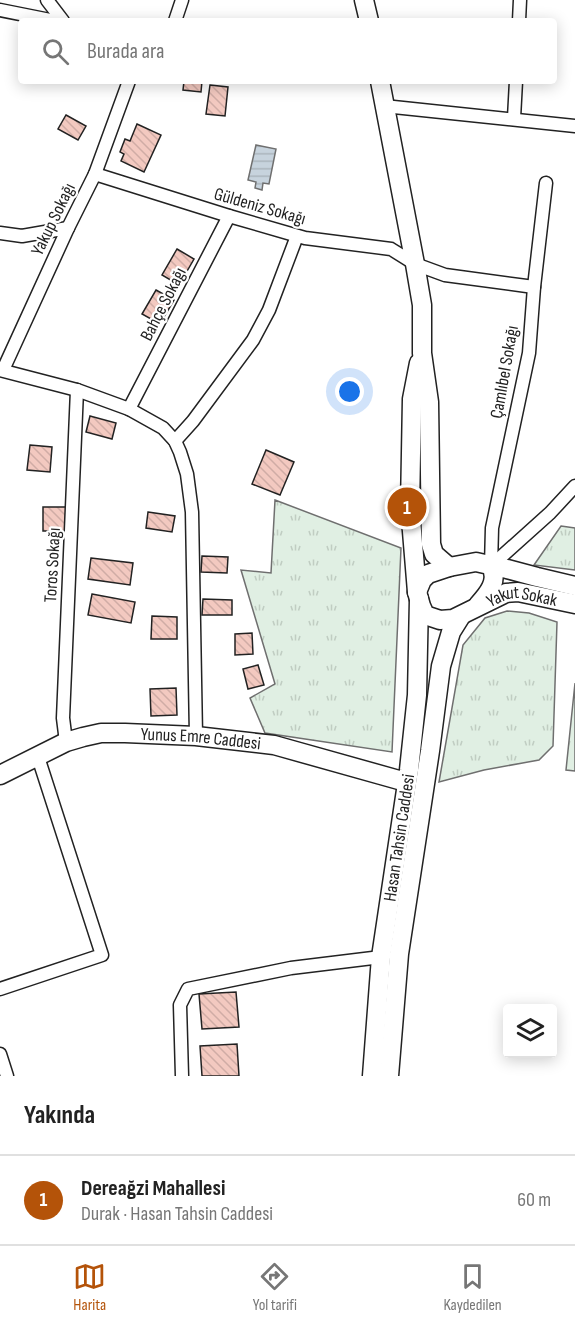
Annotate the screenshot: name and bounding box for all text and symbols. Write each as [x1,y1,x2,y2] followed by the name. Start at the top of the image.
[18,18,557,84] search box
[39,35,72,68] icon: search
[87,38,164,65] text: Burada ara
[27,180,80,259] street label: Yakup Sokağı
[212,183,308,230] street label: Güldeniz Sokağı
[136,264,191,344] street label: Bahçe Sokağı
[486,324,523,420] street label: Çamlıbel Sokağı
[335,377,364,406] your location
[388,484,426,530] pin: 1
[40,527,65,603] street label: Toros Sokağı
[483,582,559,612] street label: Yakut Sokak
[140,724,262,754] street label: Yunus Emre Caddesi
[379,773,419,903] street label: Hasan Tahsin Caddesi
[503,1004,557,1058] map controls
[503,1004,557,1058] button: layers
[24,1100,95,1131] text: Yakında
[81,1175,225,1202] text: Dereağzi Mahallesi
[40,1188,47,1212] text: 1
[517,1188,551,1212] text: 60 m
[81,1202,273,1226] text: Durak · Hasan Tahsin Caddesi
[73,1260,106,1315] tab: Harita
[253,1260,297,1315] tab: Yol tarifi
[443,1260,502,1315] tab: Kaydedilen

